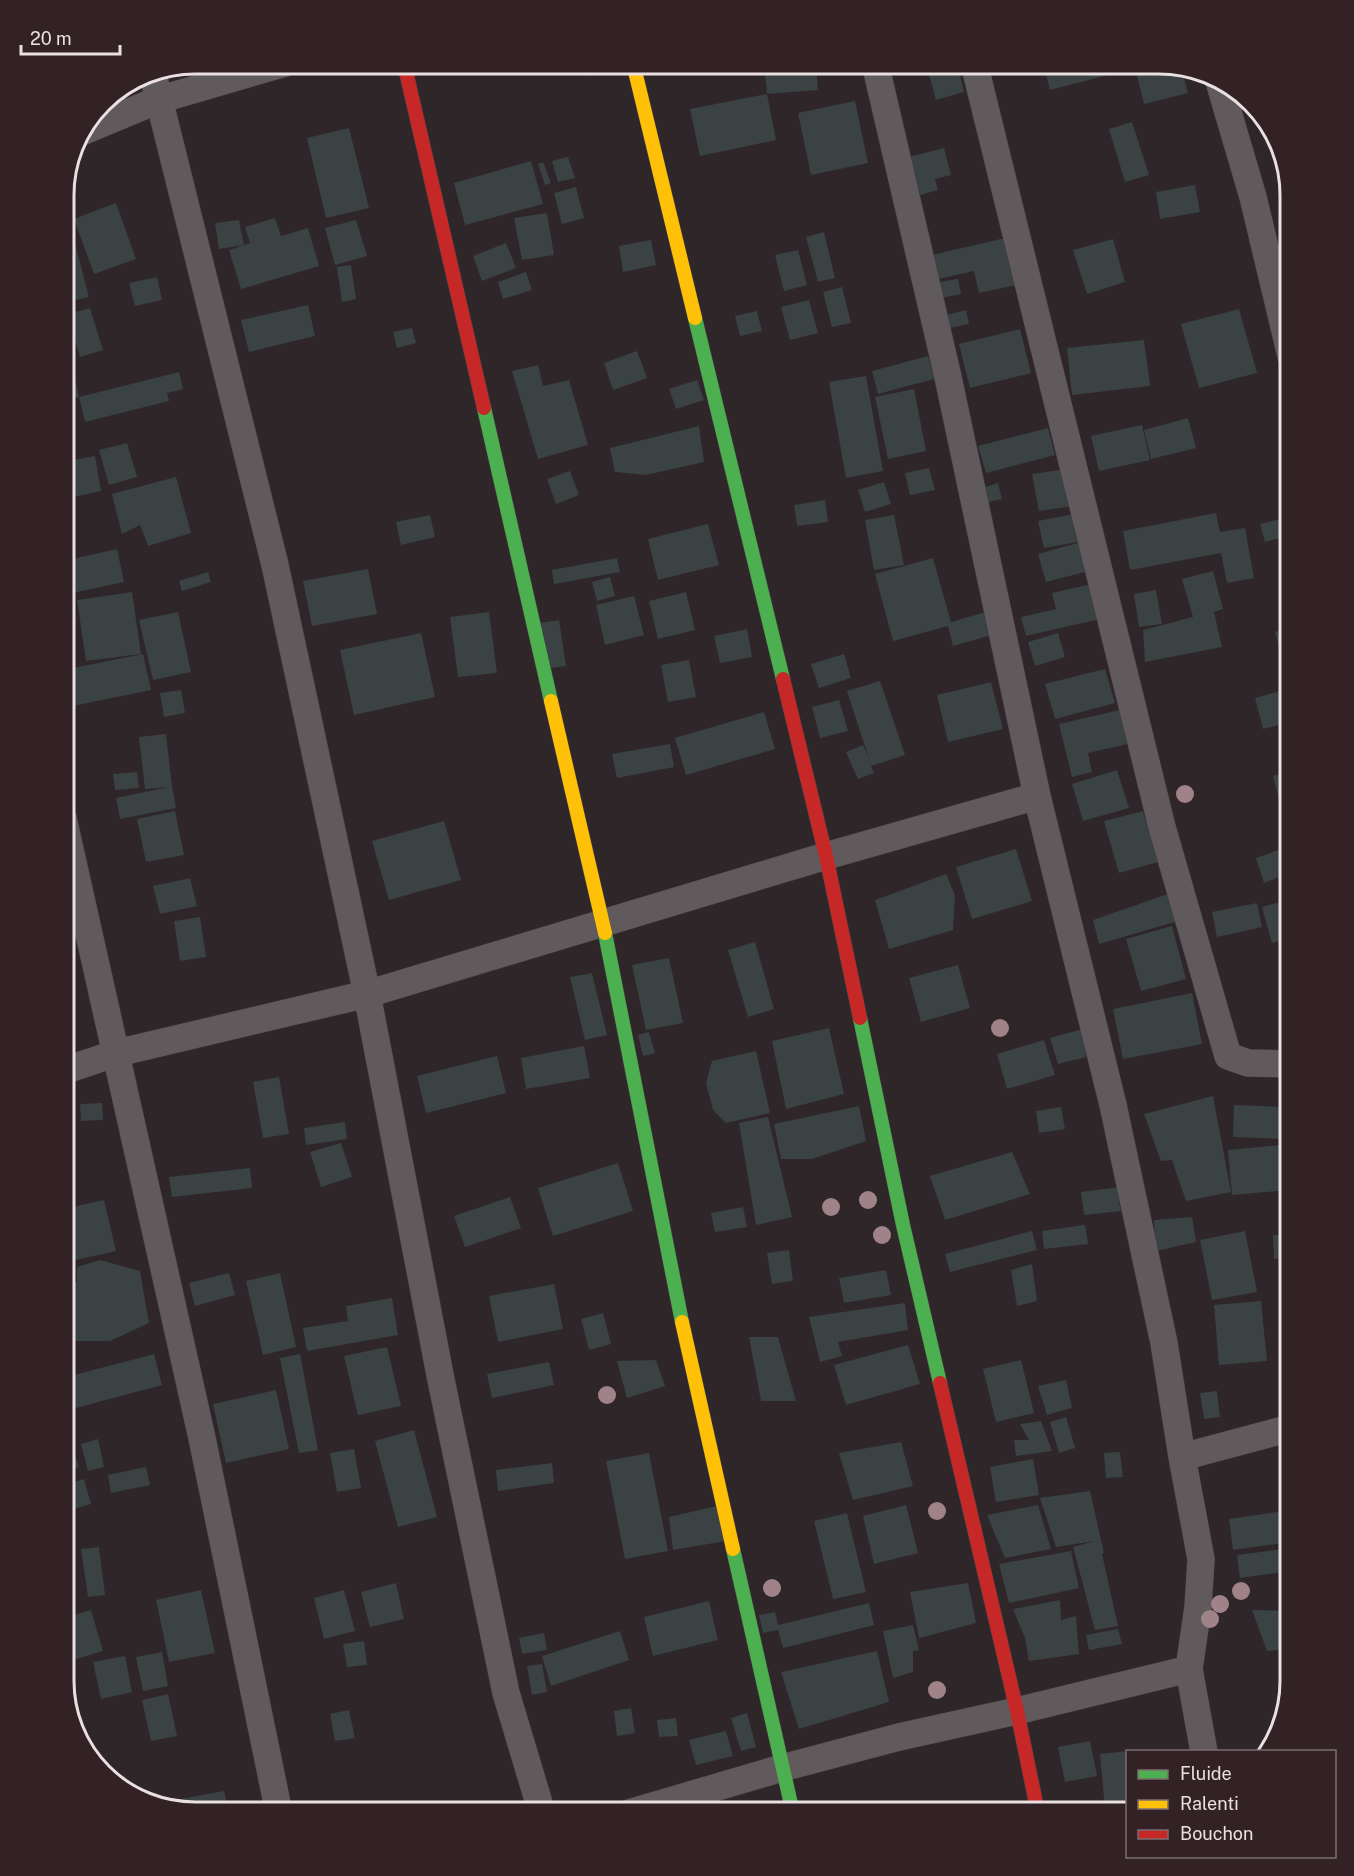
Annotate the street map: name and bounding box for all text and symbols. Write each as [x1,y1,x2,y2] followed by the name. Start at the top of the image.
[21,18,120,56] scale bar
[30,28,72,49] text: 20 m
[1126,1750,1336,1858] legend
[1180,1763,1232,1784] text: Fluide
[1180,1793,1239,1814] text: Ralenti
[1180,1823,1253,1844] text: Bouchon

